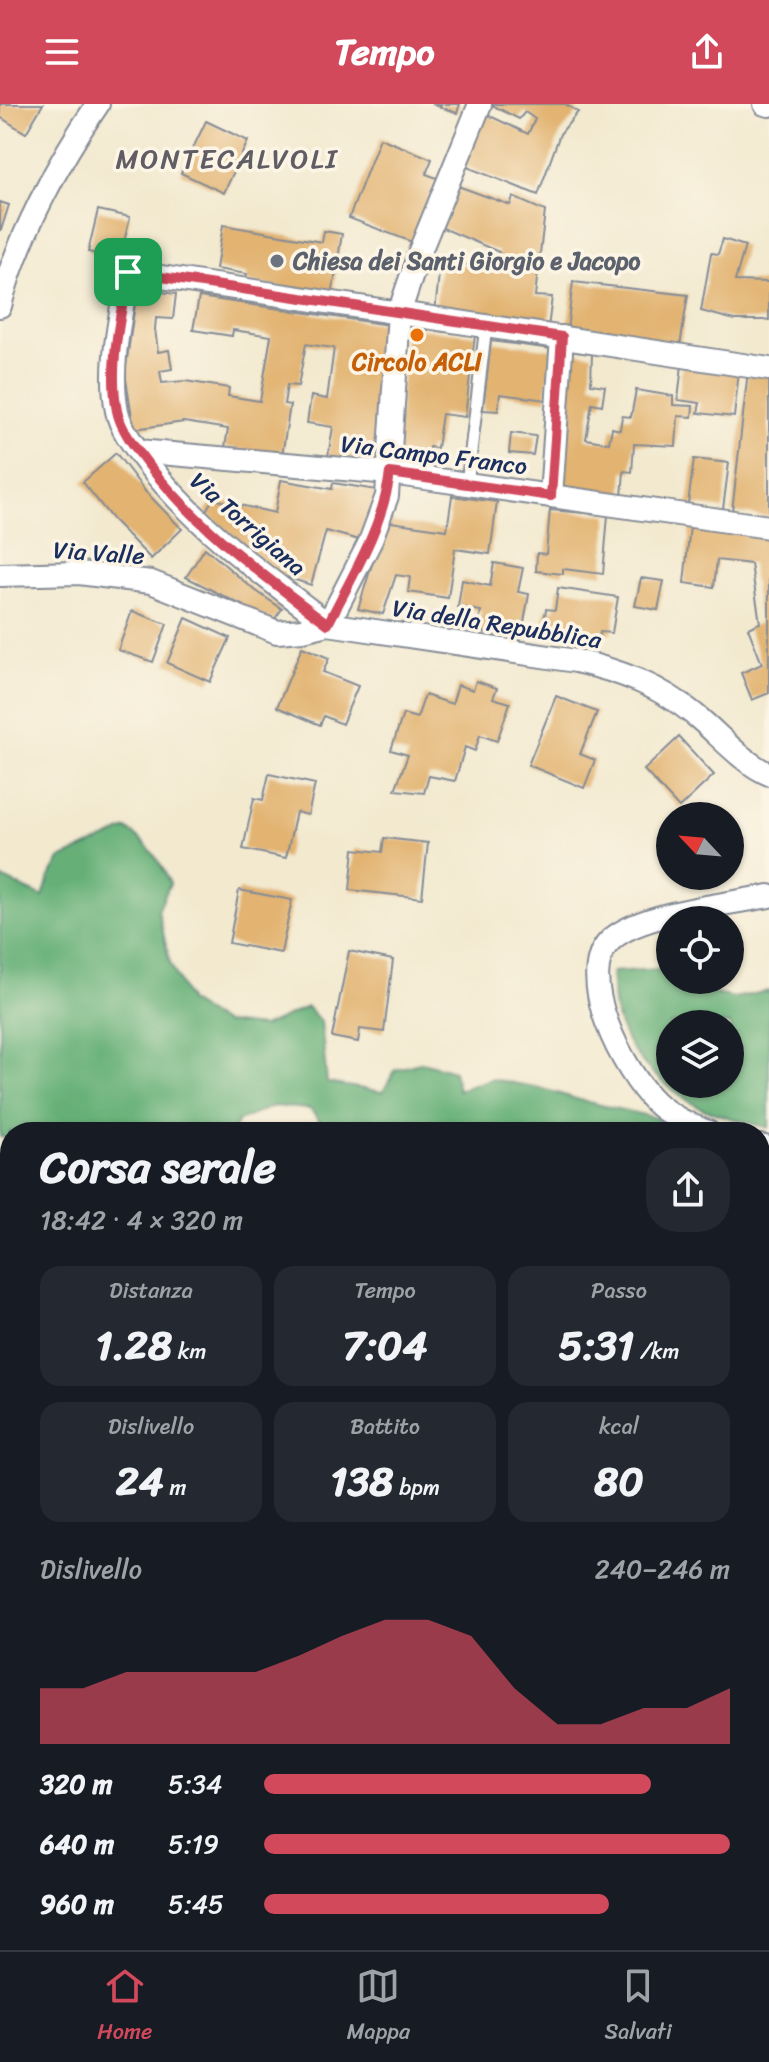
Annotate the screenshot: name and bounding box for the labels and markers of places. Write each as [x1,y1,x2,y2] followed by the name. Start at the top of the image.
[94,238,162,306] pin
[292,240,641,282] place label: Chiesa dei Santi Giorgio e Jacopo
[268,252,286,270] marker: Chiesa dei Santi Giorgio e Jacopo
[408,326,426,344] marker: Circolo ACLI
[351,341,482,383] place label: Circolo ACLI

